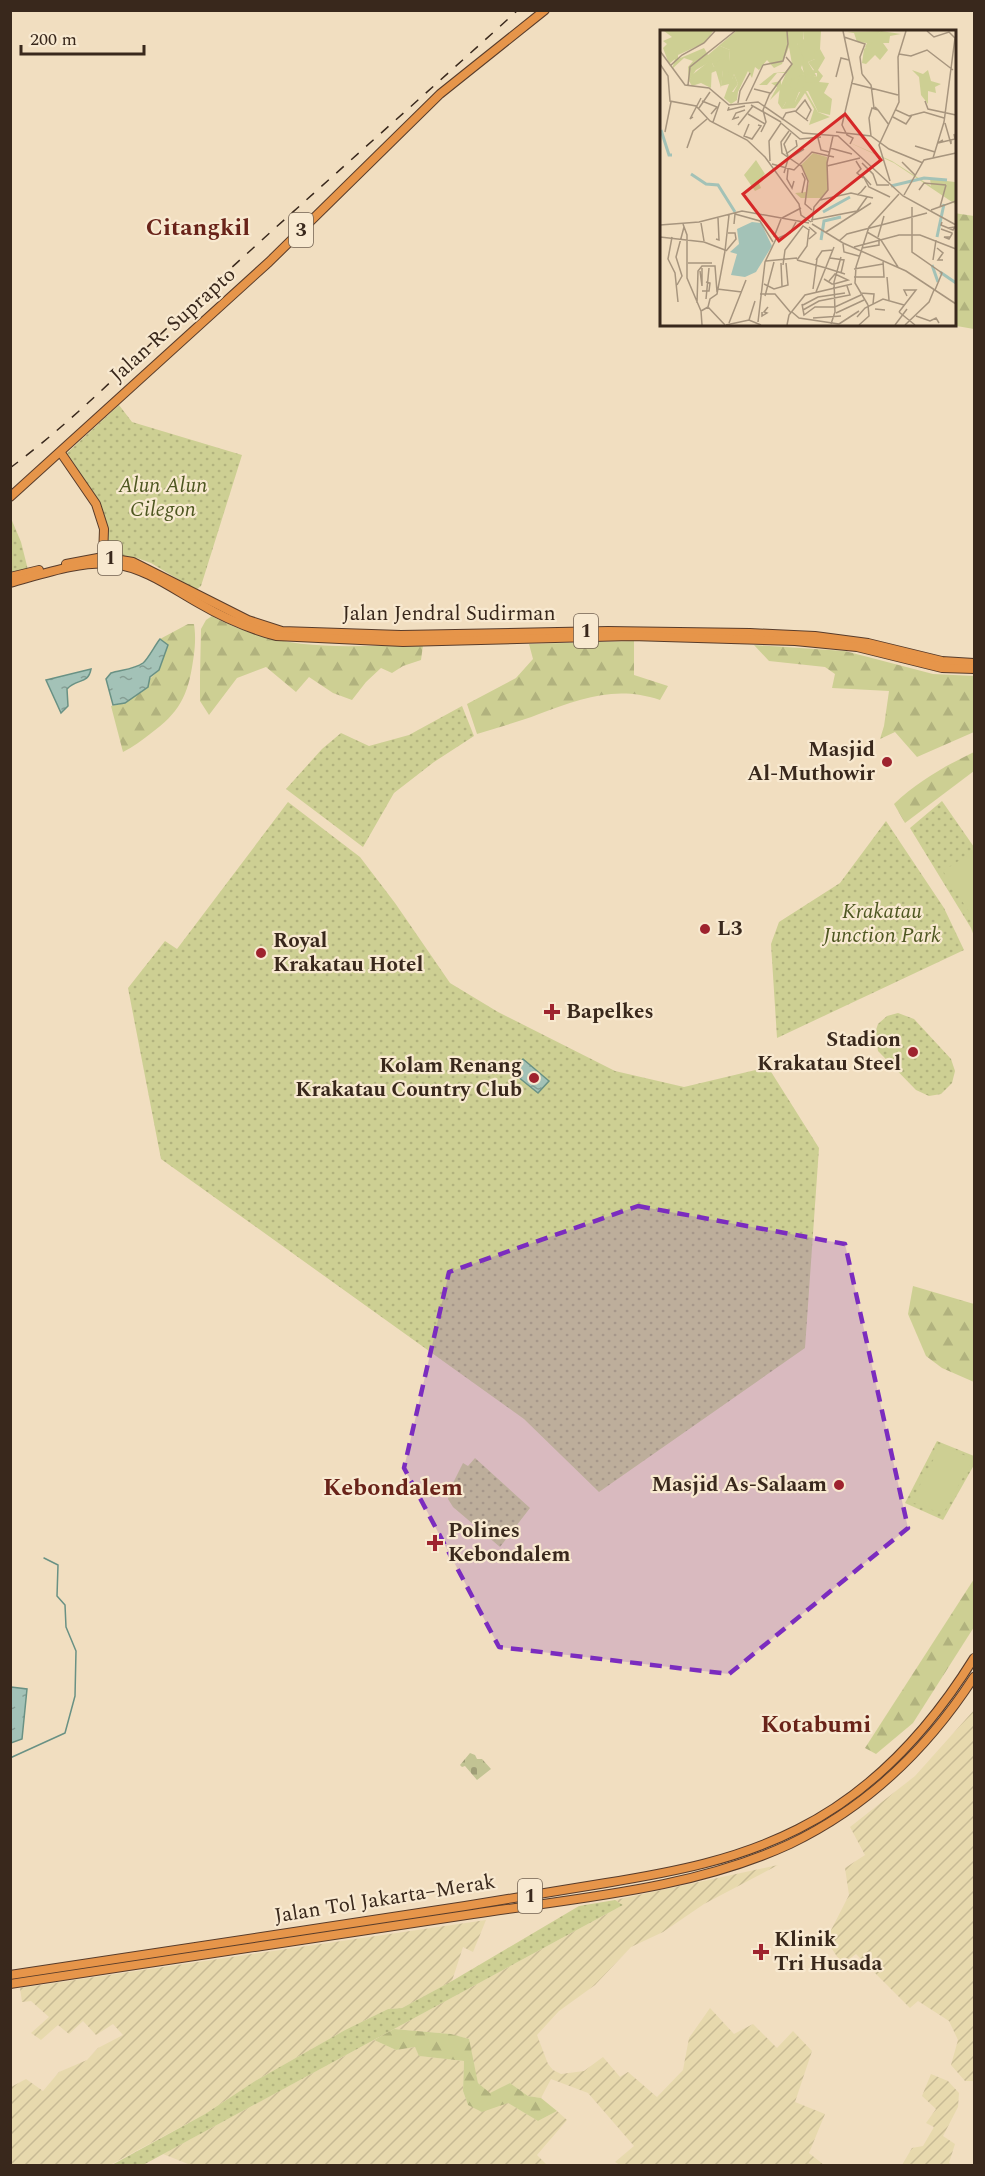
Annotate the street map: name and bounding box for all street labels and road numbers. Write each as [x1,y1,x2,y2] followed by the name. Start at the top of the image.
[289,213,313,247] road number: 3
[103,259,243,391] street label: Jalan R. Suprapto
[98,541,122,575] road number: 1
[342,598,556,630] street label: Jalan Jendral Sudirman
[574,614,598,648] road number: 1
[272,1866,498,1932] street label: Jalan Tol Jakarta–Merak
[518,1879,542,1913] road number: 1

